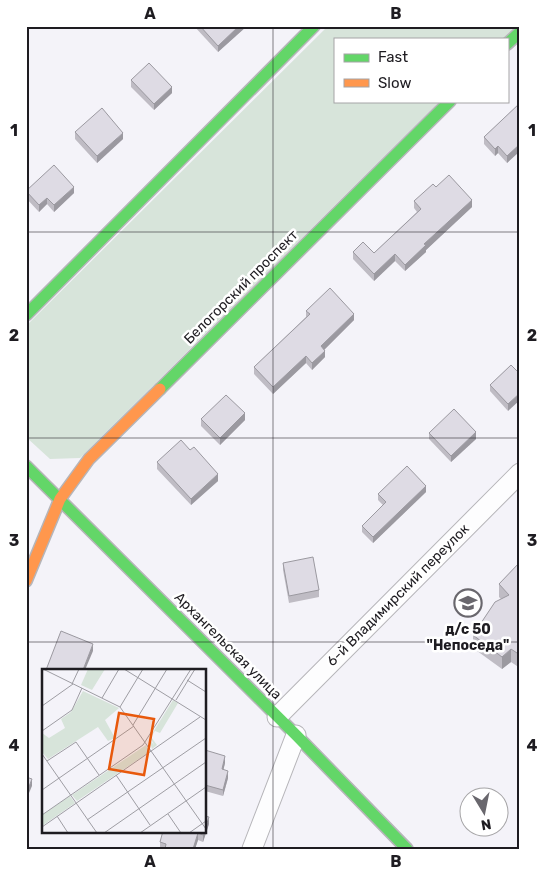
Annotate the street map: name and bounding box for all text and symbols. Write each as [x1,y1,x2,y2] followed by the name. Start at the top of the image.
[144,4,156,23] text: A
[390,4,402,23] text: B
[334,38,508,102] legend
[378,48,408,66] text: Fast
[378,74,411,92] text: Slow
[10,121,18,140] text: 1
[528,121,536,140] text: 1
[181,227,301,347] street label: Белогорский проспект
[9,326,19,345] text: 2
[527,326,537,345] text: 2
[323,520,473,670] street label: 6-й Владимирский переулок
[9,531,19,550] text: 3
[527,531,537,550] text: 3
[453,588,483,618] school or university icon: д/с 50 "Непоседа"
[171,589,285,703] street label: Архангельская улица
[427,621,509,654] place label: д/с 50 "Непоседа"
[42,669,206,832] inset map
[9,736,20,755] text: 4
[527,736,538,755] text: 4
[458,788,508,838] north arrow
[480,815,493,834] text: N
[144,852,156,871] text: A
[390,852,402,871] text: B

